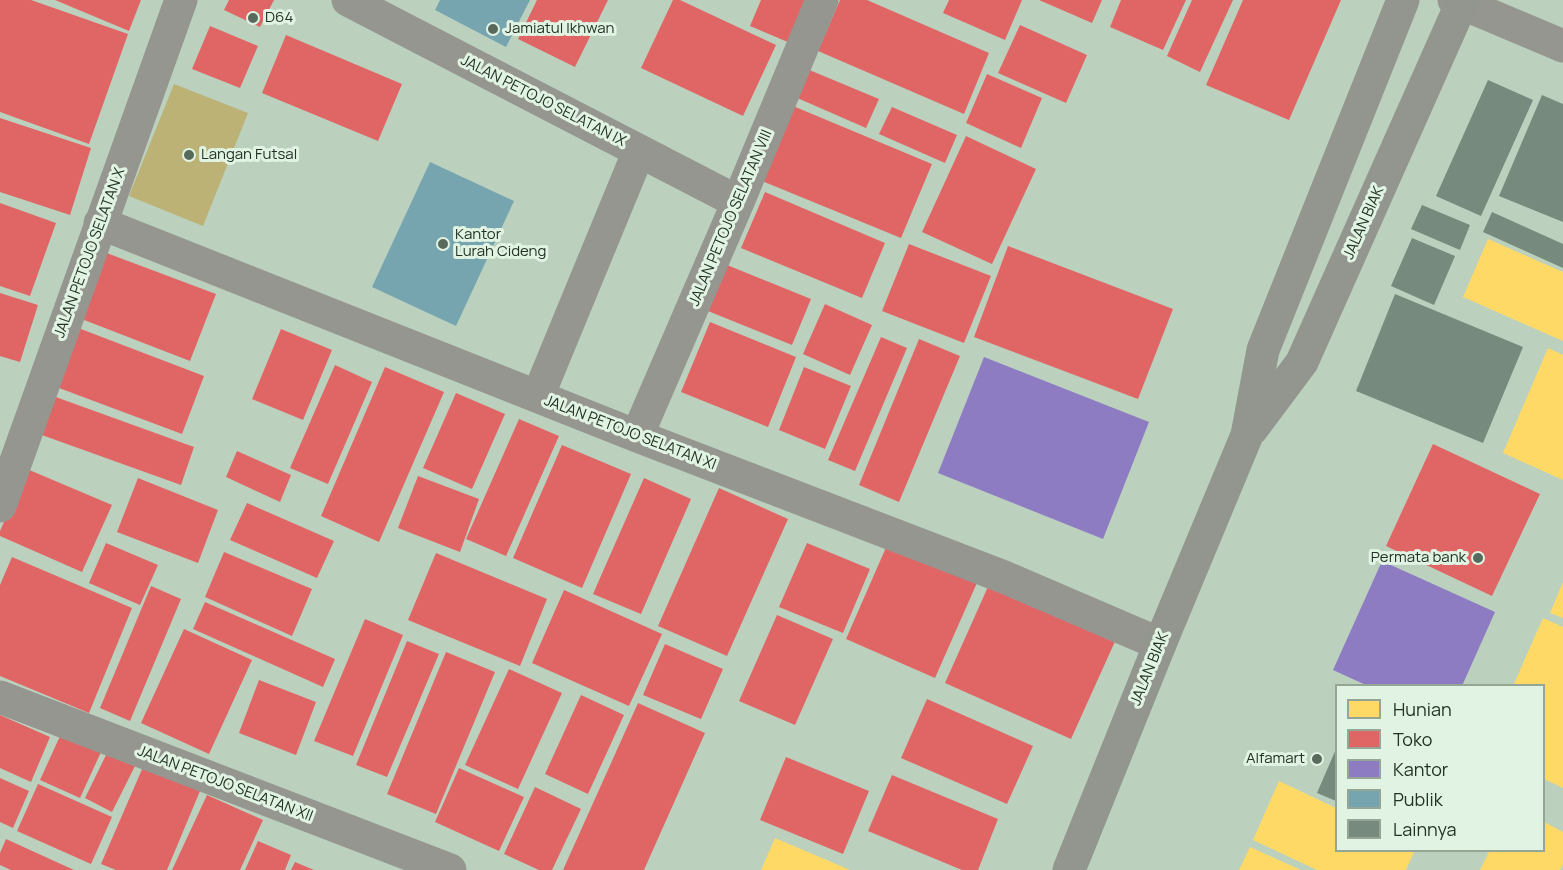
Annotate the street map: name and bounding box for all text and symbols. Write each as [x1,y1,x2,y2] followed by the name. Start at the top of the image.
[265,9,293,27] place label: D64
[246,11,260,25] marker: D64
[505,20,614,38] place label: Jamiatul Ikhwan
[486,22,500,36] marker: Jamiatul Ikhwan
[457,51,629,151] street label: JALAN PETOJO SELATAN IX
[686,127,776,309] street label: JALAN PETOJO SELATAN VIII
[201,146,297,164] place label: Langan Futsal
[182,148,196,162] marker: Langan Futsal
[51,166,129,340] street label: JALAN PETOJO SELATAN X
[1340,184,1388,262] street label: JALAN BIAK
[455,226,546,261] place label: Kantor Lurah Cideng
[436,237,450,251] marker: Kantor Lurah Cideng
[541,392,719,474] street label: JALAN PETOJO SELATAN XI
[1371,549,1466,567] place label: Permata bank
[1471,551,1485,565] marker: Permata bank
[1127,630,1173,708] street label: JALAN BIAK
[1335,684,1545,852] legend
[1393,697,1452,721] text: Hunian
[1393,727,1432,751] text: Toko
[135,742,315,826] street label: JALAN PETOJO SELATAN XII
[1246,750,1305,768] place label: Alfamart
[1310,752,1324,766] marker: Alfamart
[1393,757,1448,781] text: Kantor
[1393,787,1443,811] text: Publik
[1393,817,1457,841] text: Lainnya

